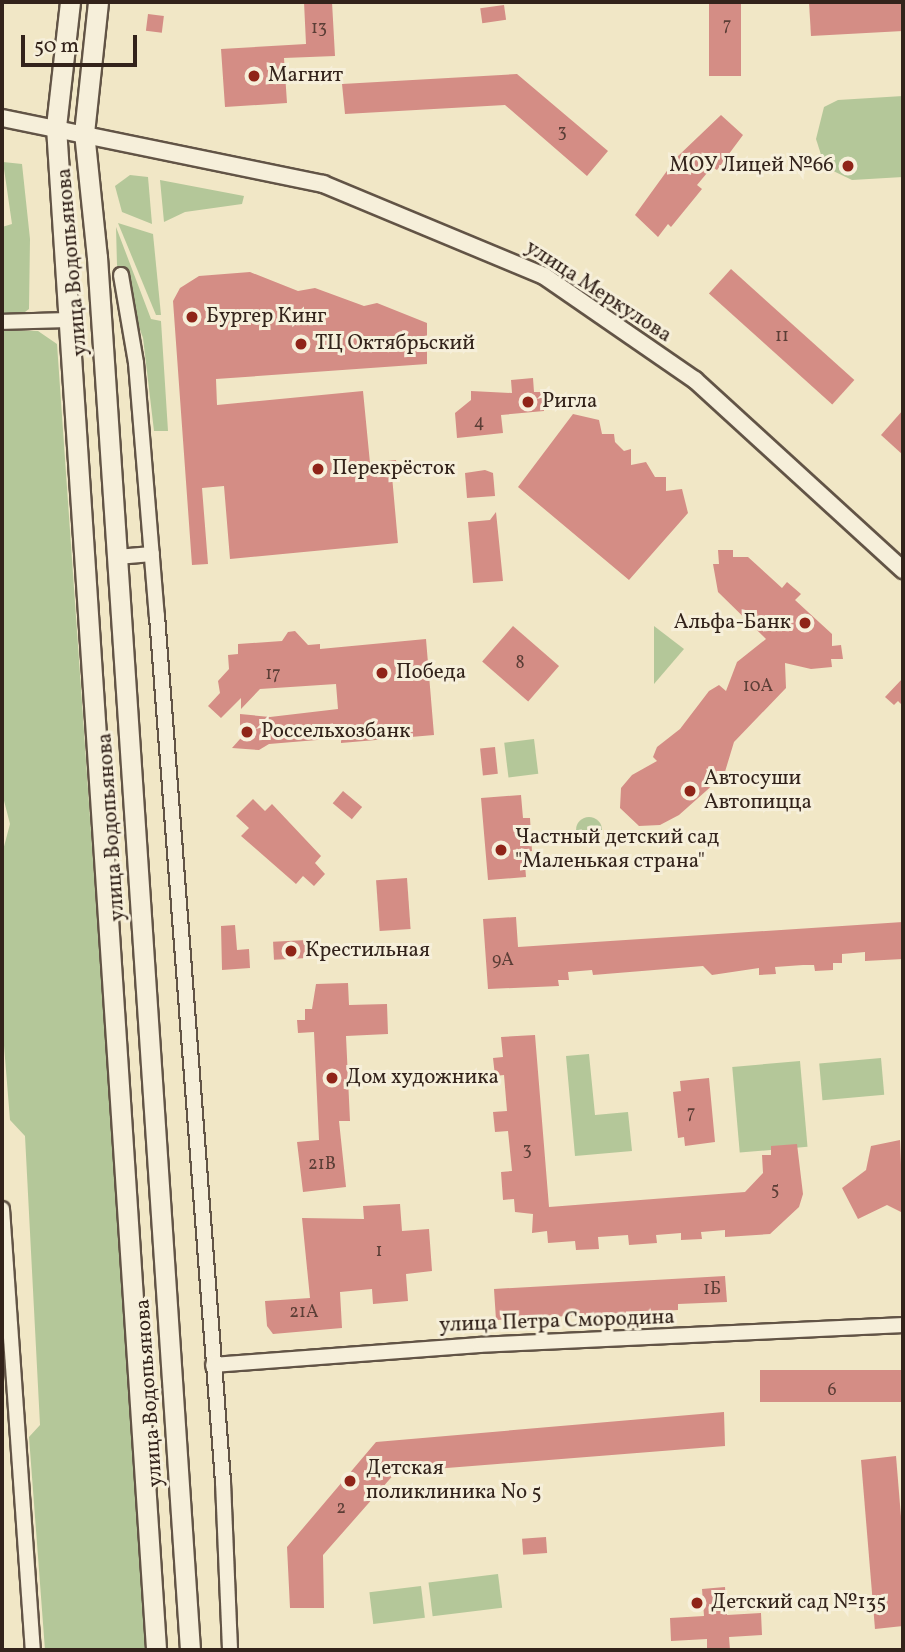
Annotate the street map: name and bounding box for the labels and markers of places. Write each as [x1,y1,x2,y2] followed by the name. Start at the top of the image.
[268,63,343,89] place label: Магнит
[246,68,262,84] marker: Магнит
[669,153,834,179] place label: МОУ Лицей №66
[840,158,856,174] marker: МОУ Лицей №66
[206,304,326,330] place label: Бургер Кинг
[184,309,200,325] marker: Бургер Кинг
[315,331,475,357] place label: ТЦ Октябрьский
[293,336,309,352] marker: ТЦ Октябрьский
[542,389,597,415] place label: Ригла
[520,394,536,410] marker: Ригла
[332,456,455,482] place label: Перекрёсток
[310,461,326,477] marker: Перекрёсток
[674,610,791,636] place label: Альфа-Банк
[797,615,813,631] marker: Альфа-Банк
[396,660,466,686] place label: Победа
[374,665,390,681] marker: Победа
[261,719,410,745] place label: Россельхозбанк
[239,724,255,740] marker: Россельхозбанк
[704,766,812,816] place label: Автосуши Автопицца
[682,783,698,799] marker: Автосуши Автопицца
[515,825,719,875] place label: Частный детский сад "Маленькая страна"
[493,842,509,858] marker: Частный детский сад "Маленькая страна"
[305,938,430,964] place label: Крестильная
[283,943,299,959] marker: Крестильная
[346,1065,499,1091] place label: Дом художника
[324,1070,340,1086] marker: Дом художника
[366,1456,542,1506] place label: Детская поликлиника No 5
[340,1471,360,1491] marker: Детская поликлиника No 5
[711,1590,886,1616] place label: Детский сад №135
[689,1595,705,1611] marker: Детский сад №135

